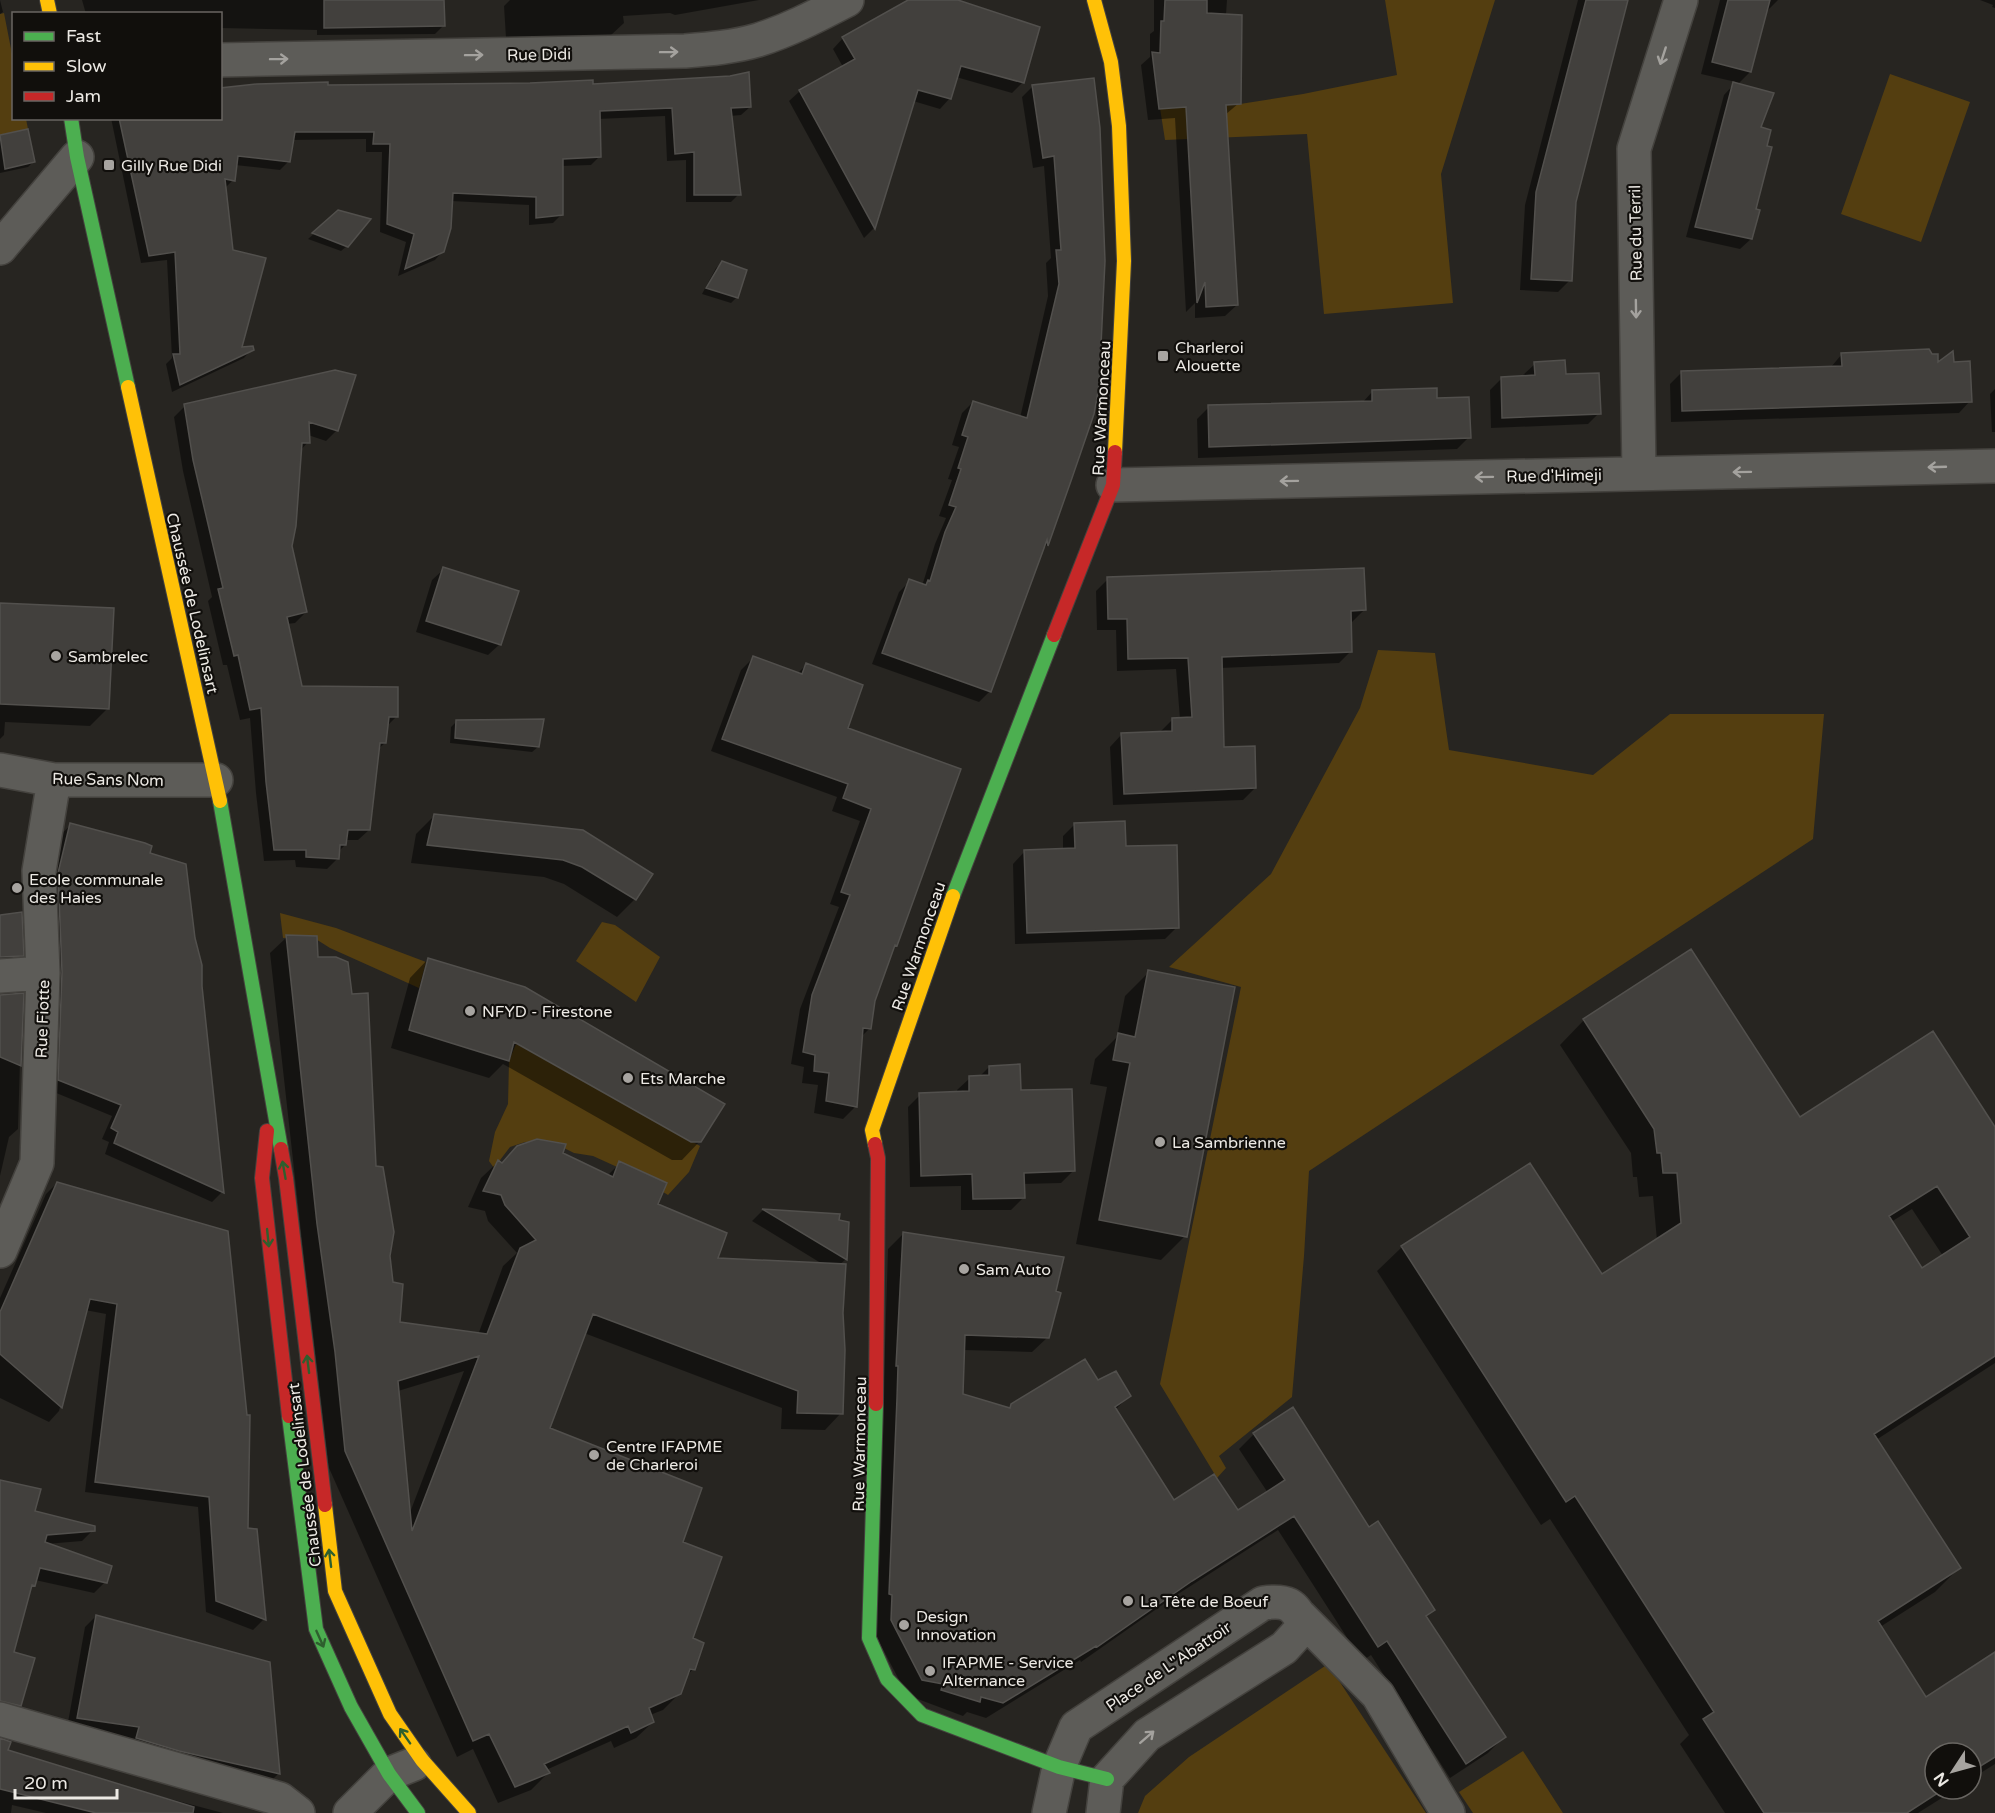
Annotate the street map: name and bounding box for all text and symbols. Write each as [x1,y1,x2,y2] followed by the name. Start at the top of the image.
[12,12,222,120] legend
[66,25,101,47] text: Fast
[507,44,571,66] street label: Rue Didi
[658,46,678,57] one-way arrow
[1657,46,1668,65] one-way arrow
[463,50,483,61] one-way arrow
[268,54,288,65] one-way arrow
[66,55,107,77] text: Slow
[66,85,101,107] text: Jam
[121,156,222,176] place label: Gilly Rue Didi
[102,158,116,172] marker: Gilly Rue Didi
[1625,185,1647,281] street label: Rue du Terril
[1630,299,1642,319] one-way arrow
[1175,338,1244,376] place label: Charleroi Alouette
[1088,340,1116,476] street label: Rue Warmonceau
[1156,349,1170,363] marker: Charleroi Alouette
[1927,461,1947,473] one-way arrow
[1506,465,1602,487] street label: Rue d'Himeji
[1732,466,1752,478] one-way arrow
[1474,471,1494,483] one-way arrow
[1279,475,1299,487] one-way arrow
[161,511,223,696] street label: Chaussée de Lodelinsart
[68,647,148,667] place label: Sambrelec
[49,649,63,663] marker: Sambrelec
[52,769,164,791] street label: Rue Sans Nom
[29,870,163,908] place label: Ecole communale des Haies
[887,879,950,1014] street label: Rue Warmonceau
[10,881,24,895] marker: Ecole communale des Haies
[32,979,54,1059] street label: Rue Fiotte
[482,1002,612,1022] place label: NFYD - Firestone
[463,1004,477,1018] marker: NFYD - Firestone
[640,1069,726,1089] place label: Ets Marche
[621,1071,635,1085] marker: Ets Marche
[1172,1133,1286,1153] place label: La Sambrienne
[1153,1135,1167,1149] marker: La Sambrienne
[278,1161,289,1181] one-way arrow
[263,1228,274,1248] one-way arrow
[976,1260,1051,1280] place label: Sam Auto
[957,1262,971,1276] marker: Sam Auto
[302,1354,313,1374] one-way arrow
[849,1376,871,1512] street label: Rue Warmonceau
[284,1382,326,1568] street label: Chaussée de Lodelinsart
[606,1437,723,1475] place label: Centre IFAPME de Charleroi
[587,1448,601,1462] marker: Centre IFAPME de Charleroi
[325,1548,336,1568] one-way arrow
[1140,1592,1269,1612] place label: La Tête de Boeuf
[1121,1594,1135,1608] marker: La Tête de Boeuf
[916,1607,996,1645] place label: Design Innovation
[1102,1617,1236,1716] street label: Place de L"Abattoir
[897,1618,911,1632] marker: Design Innovation
[315,1630,327,1648] one-way arrow
[942,1653,1074,1691] place label: IFAPME - Service Alternance
[923,1664,937,1678] marker: IFAPME - Service Alternance
[399,1728,411,1744] one-way arrow
[1139,1730,1154,1744] one-way arrow
[1923,1741,1983,1801] north arrow
[15,1762,117,1800] scale bar
[1930,1768,1954,1790] text: N
[24,1772,68,1794] text: 20 m

